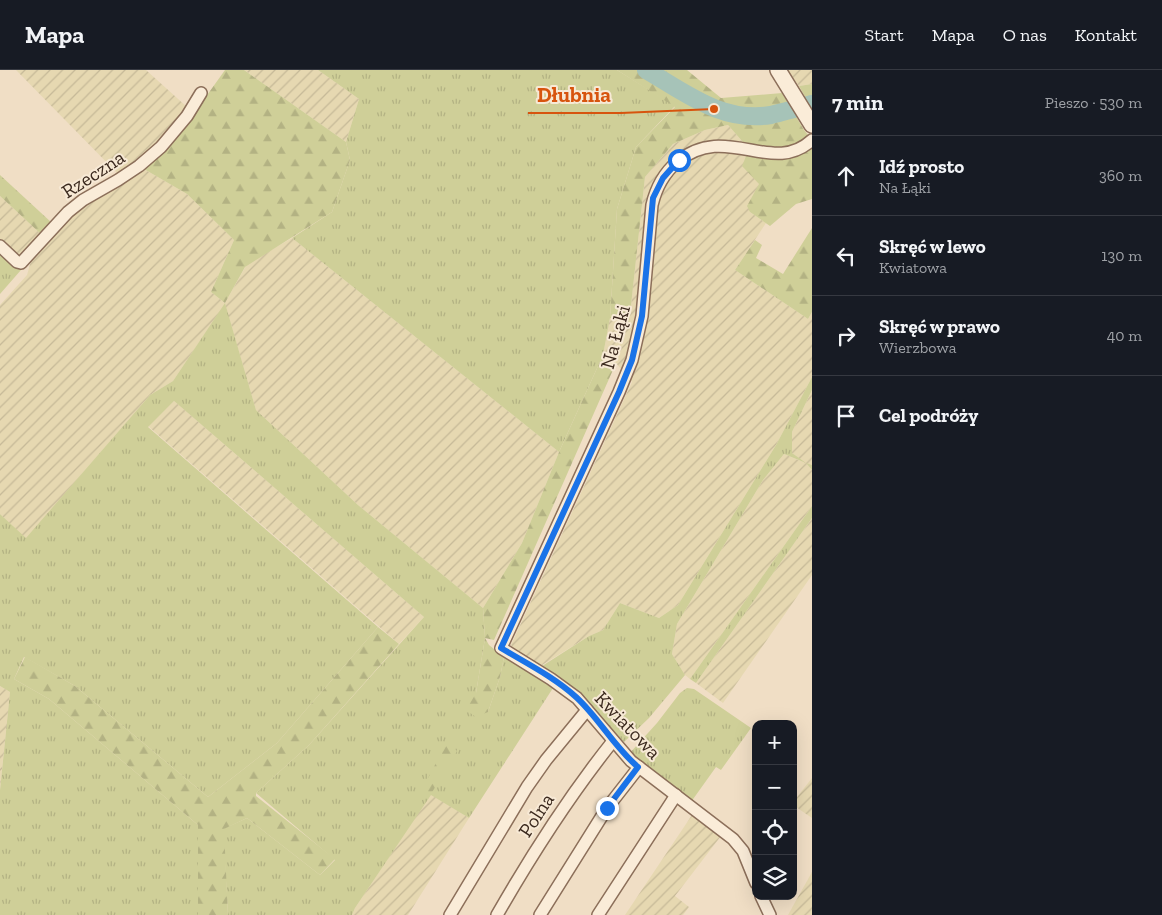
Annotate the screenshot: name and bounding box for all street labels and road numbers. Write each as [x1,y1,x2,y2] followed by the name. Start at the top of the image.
[57,145,129,203] street label: Rzeczna
[595,302,635,372] street label: Na Łąki
[590,686,666,764] street label: Kwiatowa
[513,788,559,842] street label: Polna

